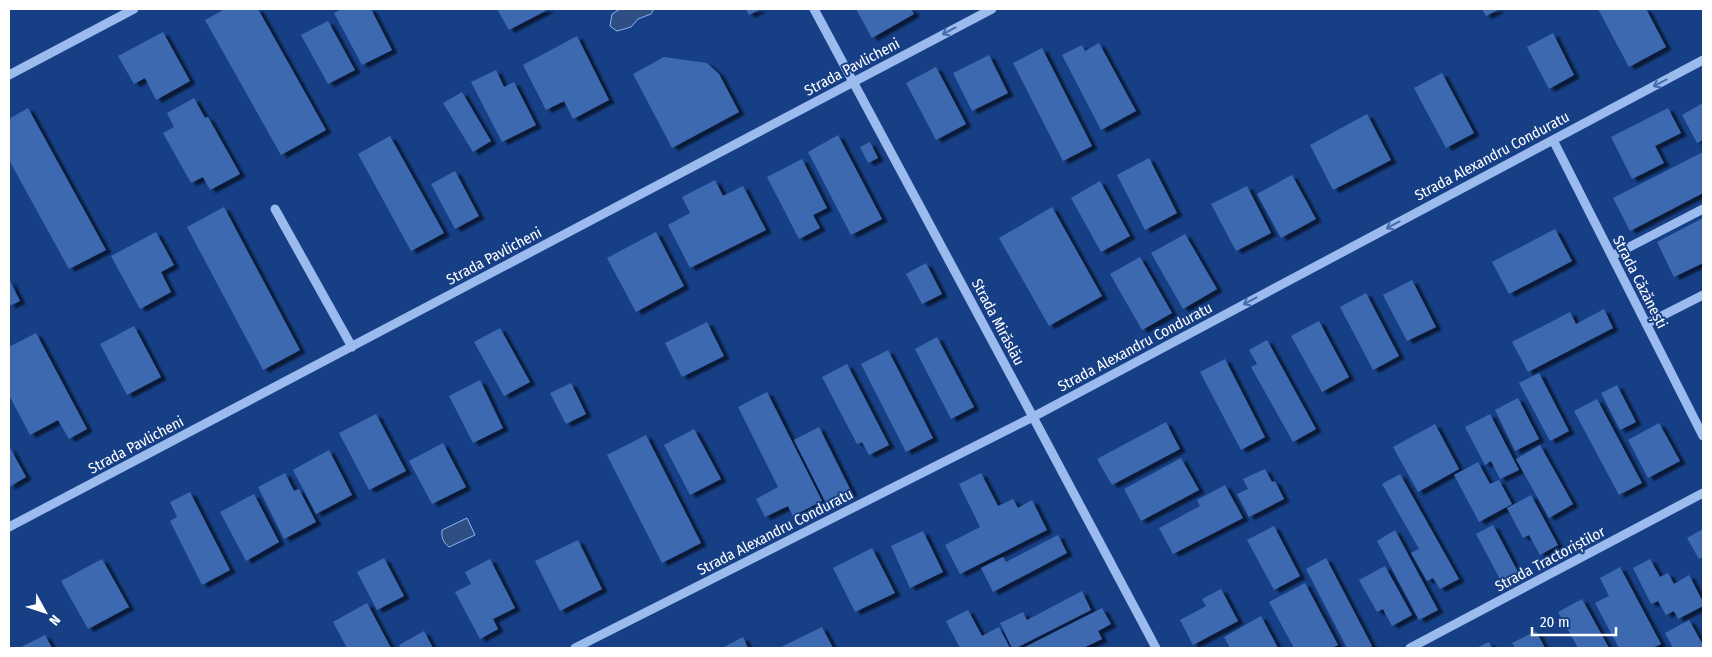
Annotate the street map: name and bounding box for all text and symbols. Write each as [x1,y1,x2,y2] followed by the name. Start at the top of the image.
[942,27,957,36] one-way arrow
[801,34,903,100] street label: Strada Pavlicheni
[1653,79,1668,88] one-way arrow
[1412,108,1572,204] street label: Strada Alexandru Conduratu
[1386,221,1401,230] one-way arrow
[443,223,545,289] street label: Strada Pavlicheni
[1608,233,1671,332] street label: Strada Căzănești
[968,276,1028,368] street label: Strada Mirăslău
[1242,296,1257,306] one-way arrow
[1055,299,1215,395] street label: Strada Alexandru Conduratu
[85,412,187,478] street label: Strada Pavlicheni
[694,485,856,579] street label: Strada Alexandru Conduratu
[1492,522,1609,596] street label: Strada Tractoriștilor
[20,587,70,637] north arrow
[1532,604,1616,636] scale bar
[45,611,64,629] text: N
[1540,613,1570,631] text: 20 m

